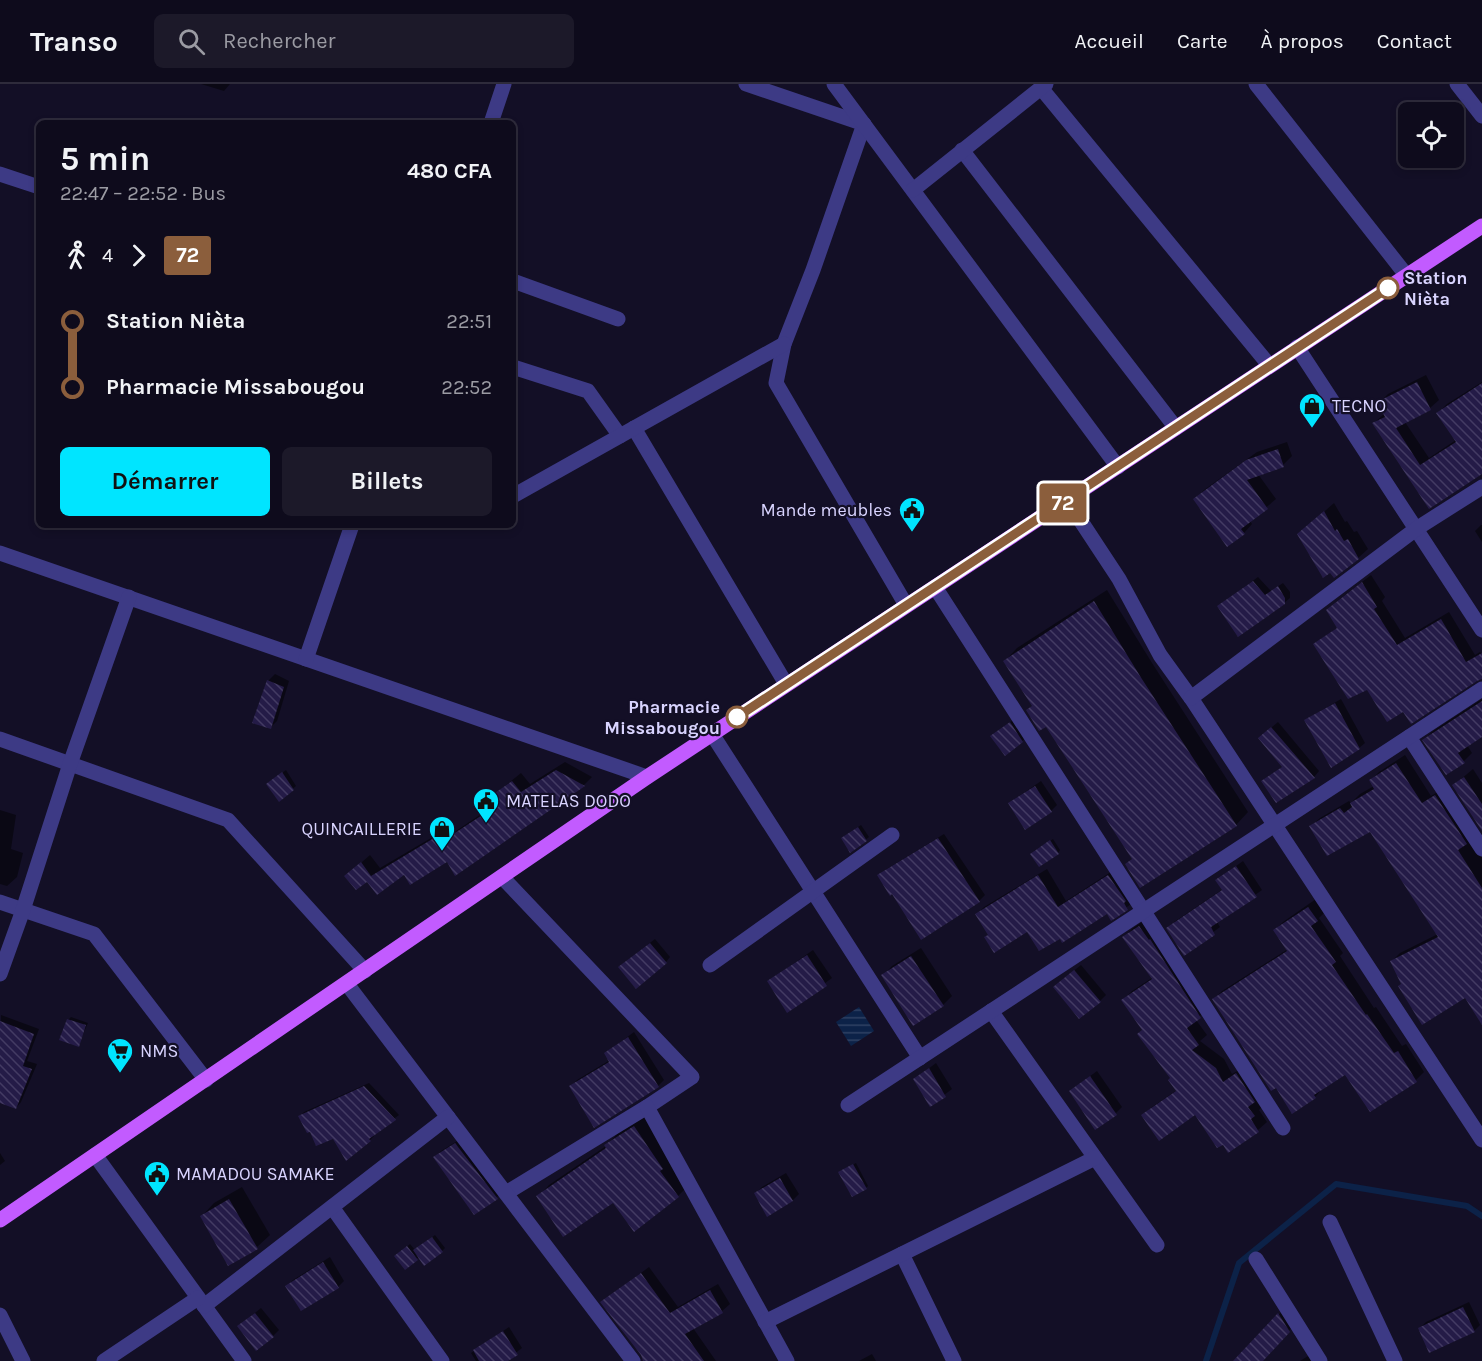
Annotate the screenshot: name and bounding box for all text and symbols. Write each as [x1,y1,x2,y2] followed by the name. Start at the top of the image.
[154,14,574,68] search box
[30,25,118,58] text: Transo
[175,25,208,58] icon: search
[223,28,335,54] text: Rechercher
[1075,29,1144,53] text: Accueil
[1177,29,1228,53] text: Carte
[1261,29,1344,53] text: À propos
[1377,29,1452,53] text: Contact
[1398,102,1464,168] map controls
[1398,102,1464,168] button: locate
[60,140,150,178] text: 5 min
[407,158,492,184] text: 480 CFA
[60,182,226,205] text: 22:47 – 22:52 · Bus
[60,239,93,272] icon: walk
[122,239,155,272] icon: forward
[176,243,199,267] text: 72
[102,244,113,267] text: 4
[1404,267,1468,310] place label: Station Nièta
[1377,277,1399,299] marker: Station Nièta
[106,308,245,334] text: Station Nièta
[446,310,492,333] text: 22:51
[106,374,365,400] text: Pharmacie Missabougou
[441,376,492,399] text: 22:52
[1297,391,1327,429] shop icon: TECNO
[1332,395,1386,417] place label: TECNO
[60,447,270,516] button: Démarrer
[282,447,492,516] button: Billets
[1036,484,1090,522] line badge: 72
[1051,491,1075,515] text: 72
[897,495,927,533] public building icon: Mande meubles
[760,499,892,521] place label: Mande meubles
[604,696,720,739] place label: Pharmacie Missabougou
[726,706,748,728] marker: Pharmacie Missabougou
[471,786,501,824] public building icon: MATELAS DODO
[506,790,631,812] place label: MATELAS DODO
[427,814,457,852] shop icon: QUINCAILLERIE
[302,818,422,840] place label: QUINCAILLERIE
[105,1036,135,1074] supermarket icon: NMS
[140,1040,178,1062] place label: NMS
[142,1159,172,1197] public building icon: MAMADOU SAMAKE
[176,1163,335,1185] place label: MAMADOU SAMAKE

